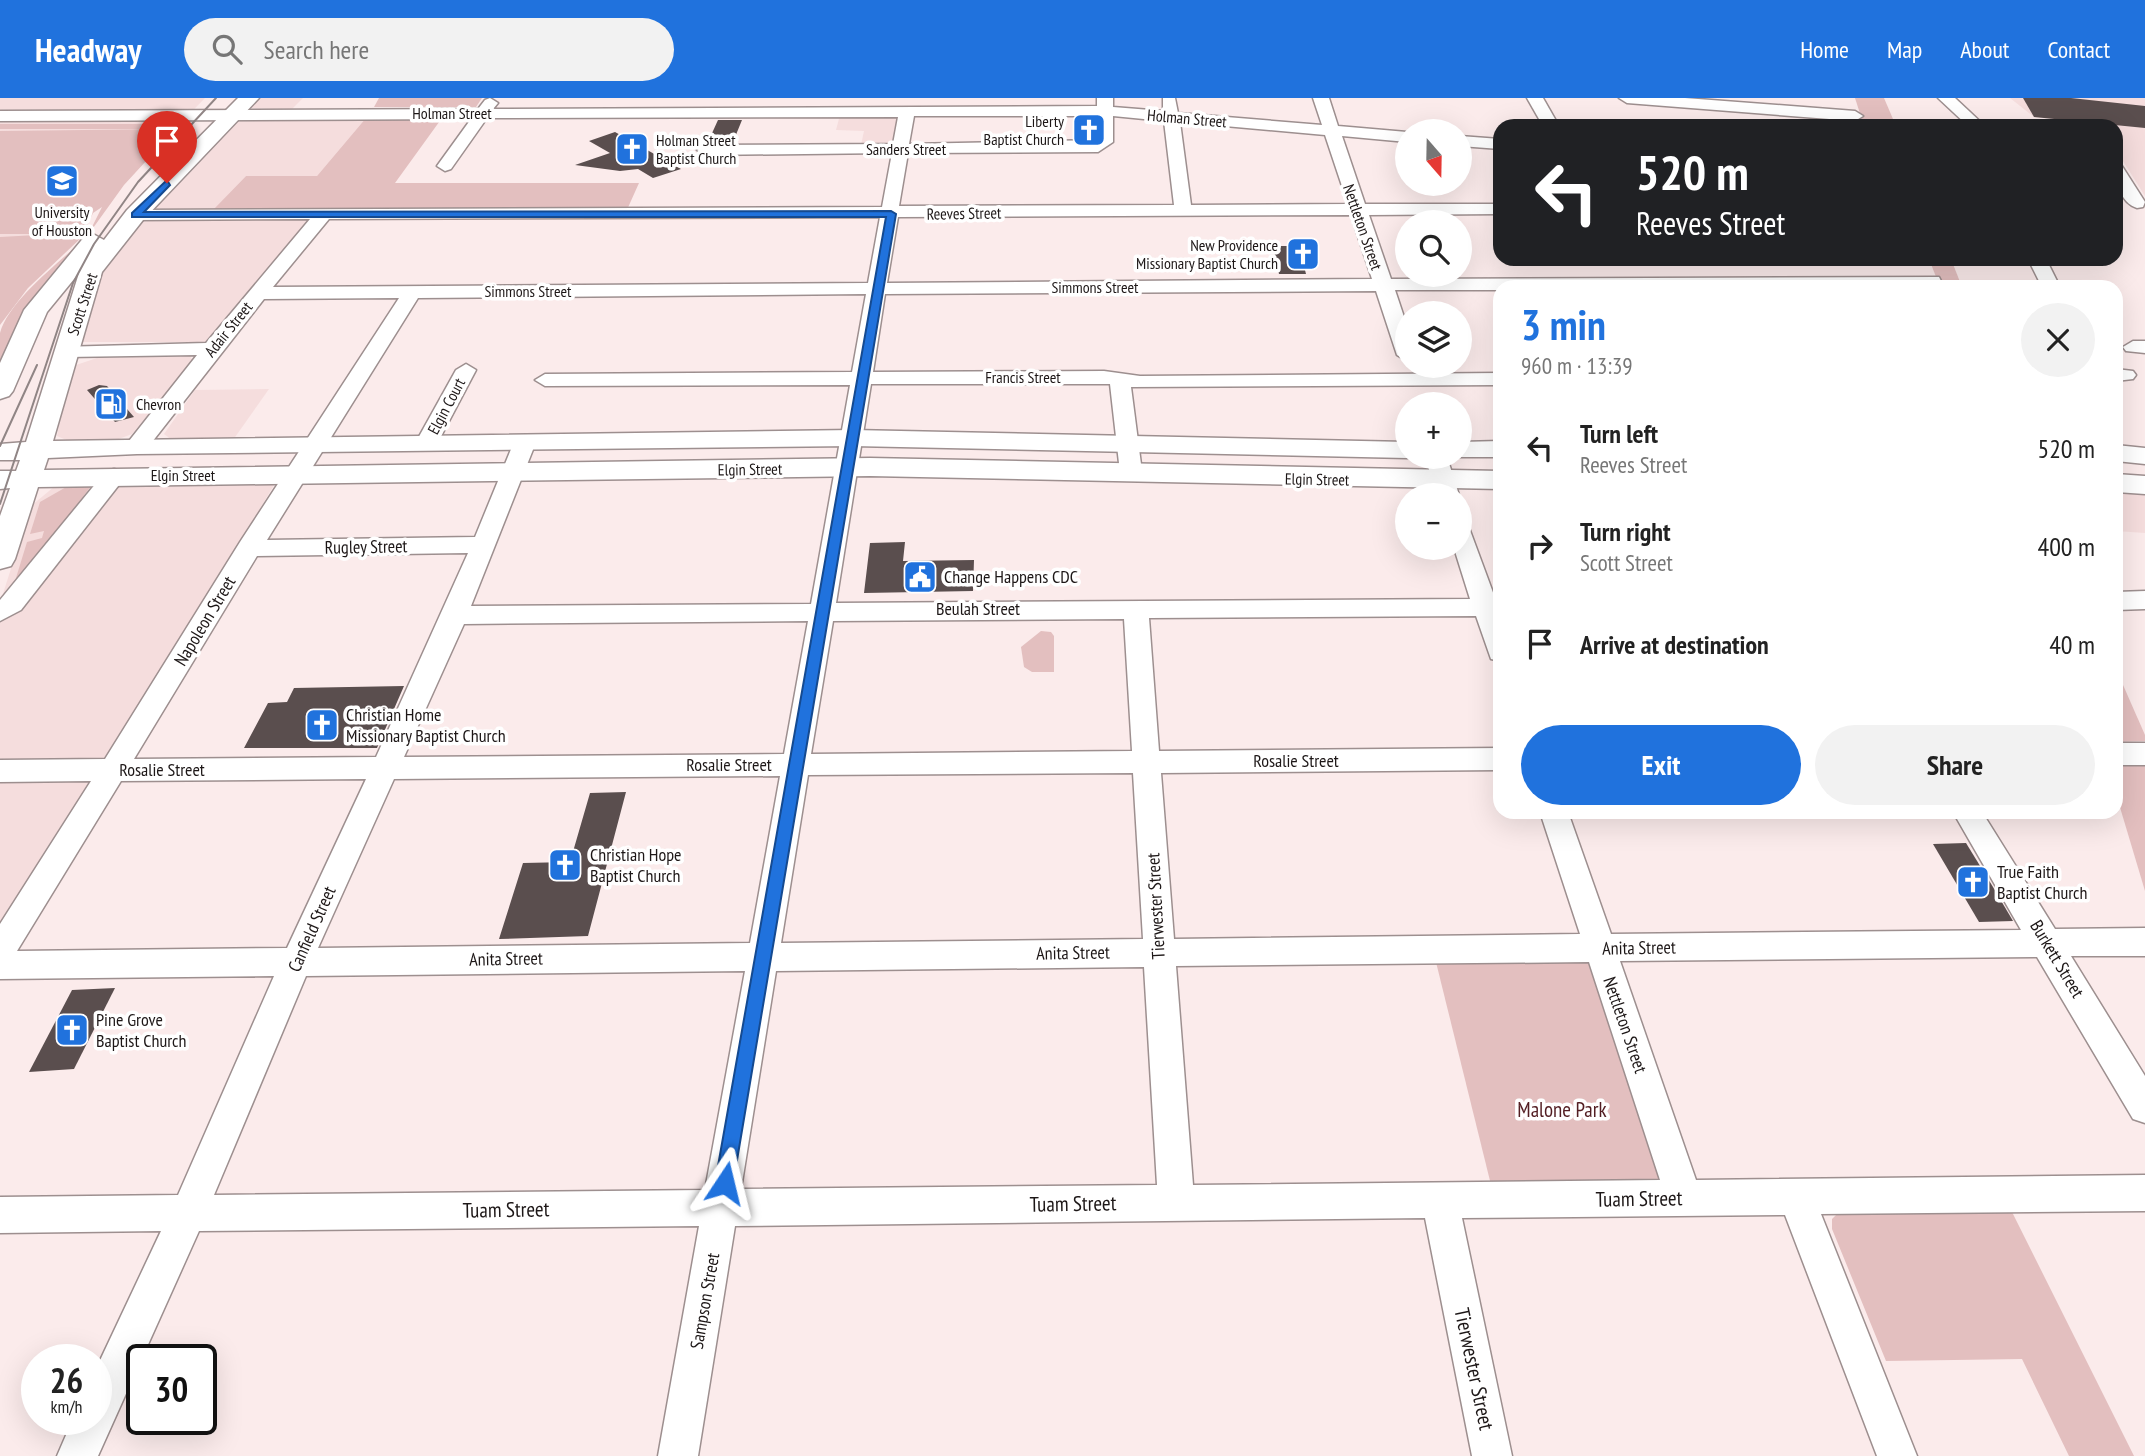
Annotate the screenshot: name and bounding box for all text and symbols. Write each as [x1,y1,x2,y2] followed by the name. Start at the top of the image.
[184,18,674,81] search box
[35,28,142,71] text: Headway
[208,30,246,68] icon: search
[264,33,369,66] text: Search here
[1800,34,1849,65] text: Home
[1887,34,1922,65] text: Map
[1960,34,2009,65] text: About
[2047,34,2110,65] text: Contact
[412,103,492,123] street label: Holman Street
[1146,105,1228,131] street label: Holman Street
[137,111,197,183] pin
[984,111,1064,149] place label: Liberty Baptist Church
[1070,111,1108,149] church icon: Liberty Baptist Church
[1395,119,1472,196] north arrow
[1395,119,1472,560] map controls
[148,122,186,160] icon: arrive
[613,130,651,168] church icon: Holman Street Baptist Church
[656,130,736,168] place label: Holman Street Baptist Church
[866,139,947,159] street label: Sanders Street
[1636,140,1749,204] text: 520 m
[1521,147,1612,238] icon: left
[43,162,81,200] school or university icon: University of Houston
[1339,182,1387,273] street label: Nettleton Street
[32,202,92,240] place label: University of Houston
[927,202,1002,224] street label: Reeves Street
[1636,202,1785,244] text: Reeves Street
[1395,210,1472,287] button: search
[1136,235,1278,273] place label: New Providence Missionary Baptist Church
[1284,235,1322,273] church icon: New Providence Missionary Baptist Church
[63,270,102,338] street label: Scott Street
[1051,277,1139,297] street label: Simmons Street
[484,281,572,301] street label: Simmons Street
[200,297,257,361] street label: Adair Street
[1521,297,1606,352] text: 3 min
[1395,301,1472,378] button: layers
[2021,303,2095,377] button: close
[1521,351,1633,380] text: 960 m · 13:39
[985,367,1061,387] street label: Francis Street
[423,374,469,438] street label: Elgin Court
[92,385,130,423] fuel station icon: Chevron
[1395,392,1472,469] button: +
[136,394,181,414] place label: Chevron
[1580,417,1658,450] text: Turn left
[1521,429,1559,467] icon: left
[2037,432,2095,465] text: 520 m
[1580,450,1687,479] text: Reeves Street
[718,458,783,480] street label: Elgin Street
[151,465,216,485] street label: Elgin Street
[1285,468,1350,490] street label: Elgin Street
[1395,483,1472,560] button: −
[1580,515,1671,548] text: Turn right
[1521,527,1559,565] icon: right
[2037,530,2095,563] text: 400 m
[324,534,408,559] street label: Rugley Street
[1580,548,1673,577] text: Scott Street
[901,558,939,596] public building icon: Change Happens CDC
[944,565,1078,588] place label: Change Happens CDC
[169,572,240,670] street label: Napoleon Street
[936,597,1020,620] street label: Beulah Street
[1521,625,1559,663] icon: arrive
[1580,628,1769,661] text: Arrive at destination
[2049,628,2095,661] text: 40 m
[346,703,506,747] place label: Christian Home Missionary Baptist Church
[303,706,341,744] church icon: Christian Home Missionary Baptist Church
[1521,725,1801,805] button: Exit
[1815,725,2095,805] button: Share
[1253,749,1339,772] street label: Rosalie Street
[686,753,772,776] street label: Rosalie Street
[119,758,205,781] street label: Rosalie Street
[590,843,682,887] place label: Christian Hope Baptist Church
[546,846,584,884] church icon: Christian Hope Baptist Church
[1141,852,1170,960] street label: Tierwester Street
[1997,860,2087,904] place label: True Faith Baptist Church
[1954,863,1992,901] church icon: True Faith Baptist Church
[282,882,341,975] street label: Canfield Street
[2025,916,2090,1002] street label: Burkett Street
[1602,935,1676,960] street label: Anita Street
[1036,940,1110,965] street label: Anita Street
[469,946,543,971] street label: Anita Street
[1598,974,1653,1076] street label: Nettleton Street
[96,1008,186,1052] place label: Pine Grove Baptist Church
[53,1011,91,1049] church icon: Pine Grove Baptist Church
[1517,1096,1607,1123] park label: Malone Park
[688,1146,762,1220] position arrow
[1595,1184,1683,1213] street label: Tuam Street
[1029,1189,1117,1218] street label: Tuam Street
[462,1195,550,1224] street label: Tuam Street
[685,1251,724,1351] street label: Sampson Street
[1448,1305,1501,1433] street label: Tierwester Street
[126,1344,217,1435] speed limit sign: 30
[50,1357,83,1403] text: 26
[51,1395,82,1418] text: km/h

